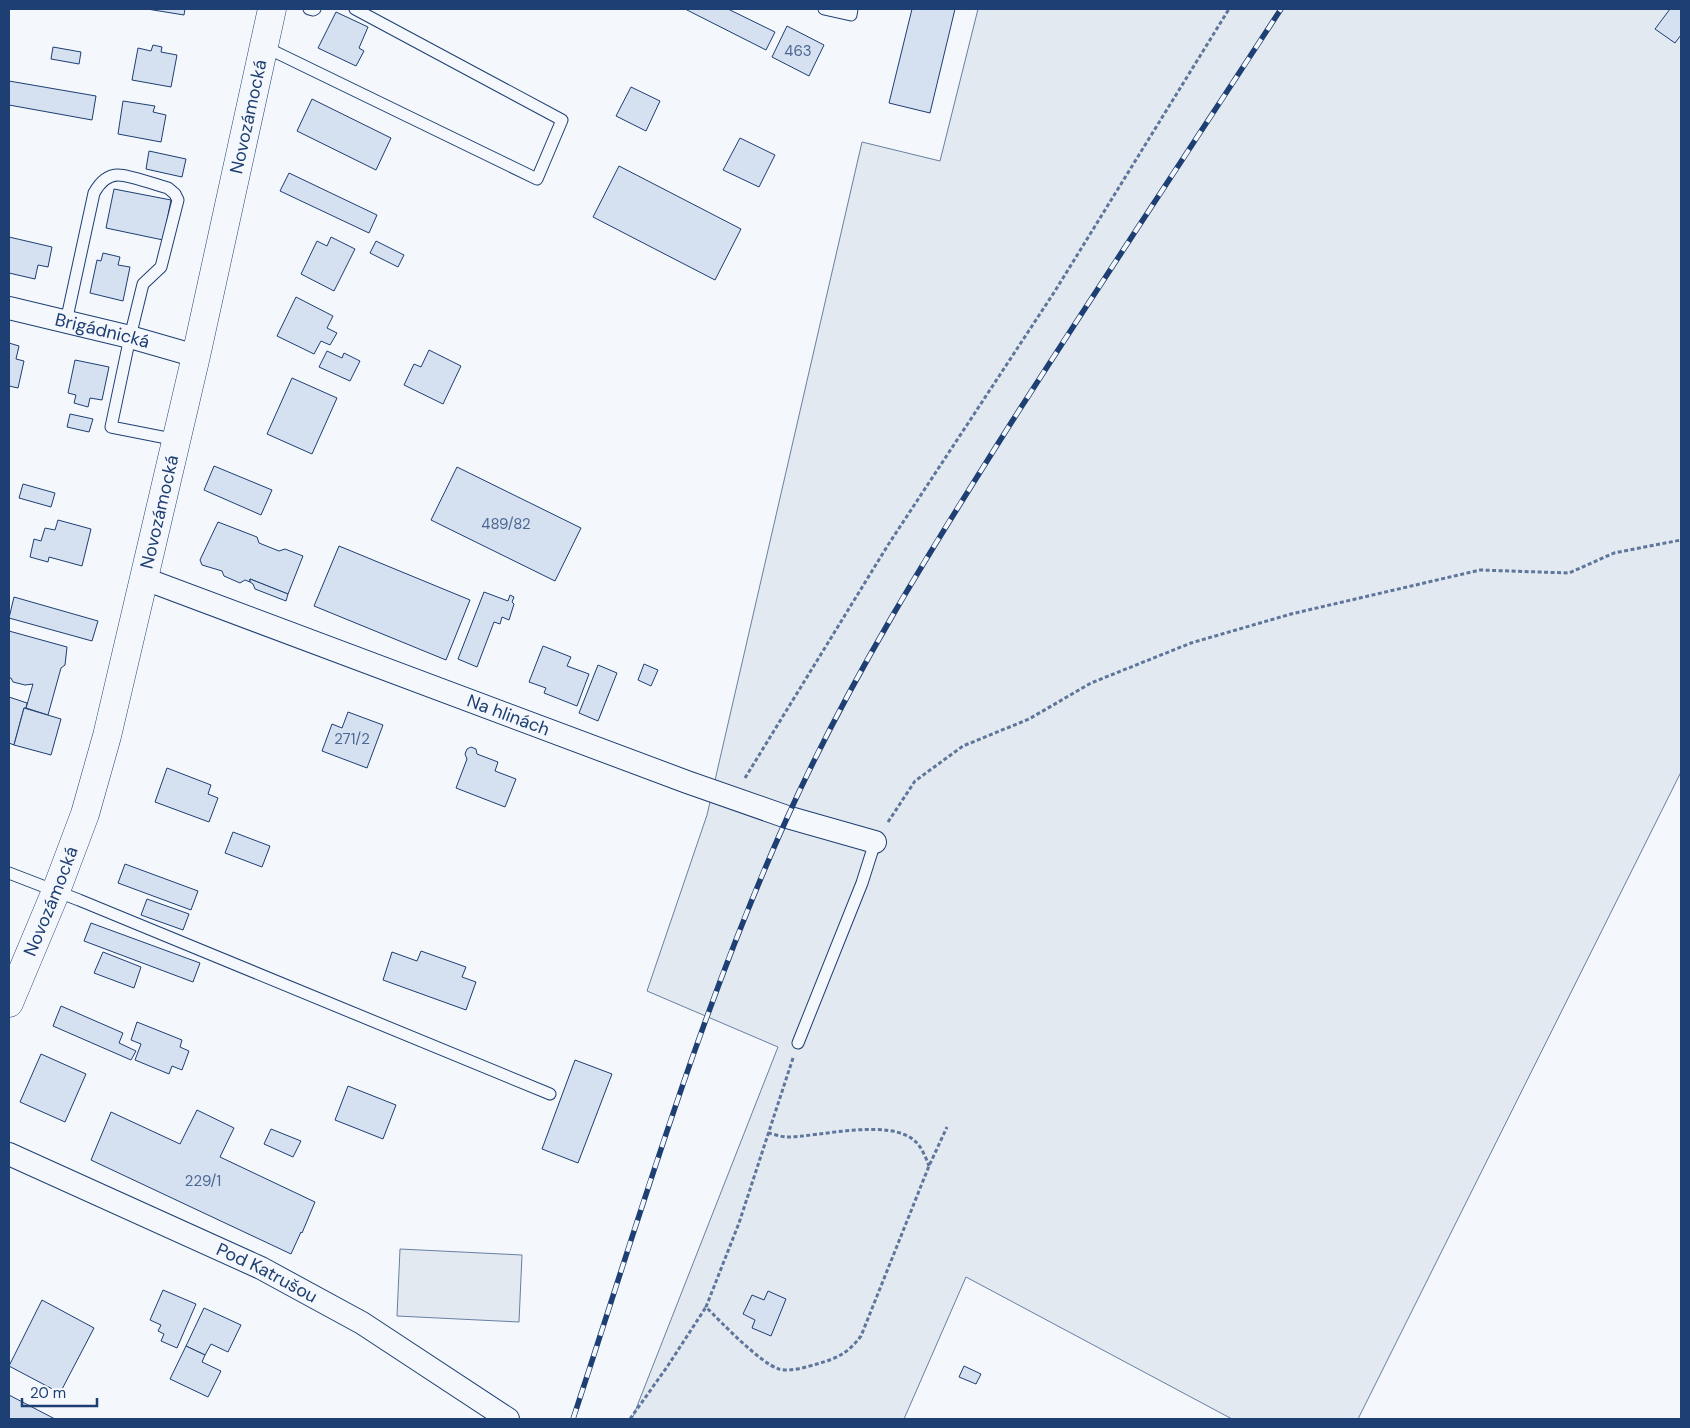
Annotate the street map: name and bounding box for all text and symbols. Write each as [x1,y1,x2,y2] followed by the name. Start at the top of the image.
[784,41,812,61] house number: 463
[224,57,273,176] street label: Novozámocká
[53,307,152,354] street label: Brigádnická
[135,452,184,571] street label: Novozámocká
[481,514,531,534] house number: 489/82
[464,689,553,742] street label: Na hlinách
[334,729,370,749] house number: 271/2
[18,843,84,960] street label: Novozámocká
[185,1171,221,1191] house number: 229/1
[212,1237,322,1309] street label: Pod Katrušou
[22,1376,98,1408] scale bar
[30,1383,66,1403] text: 20 m

